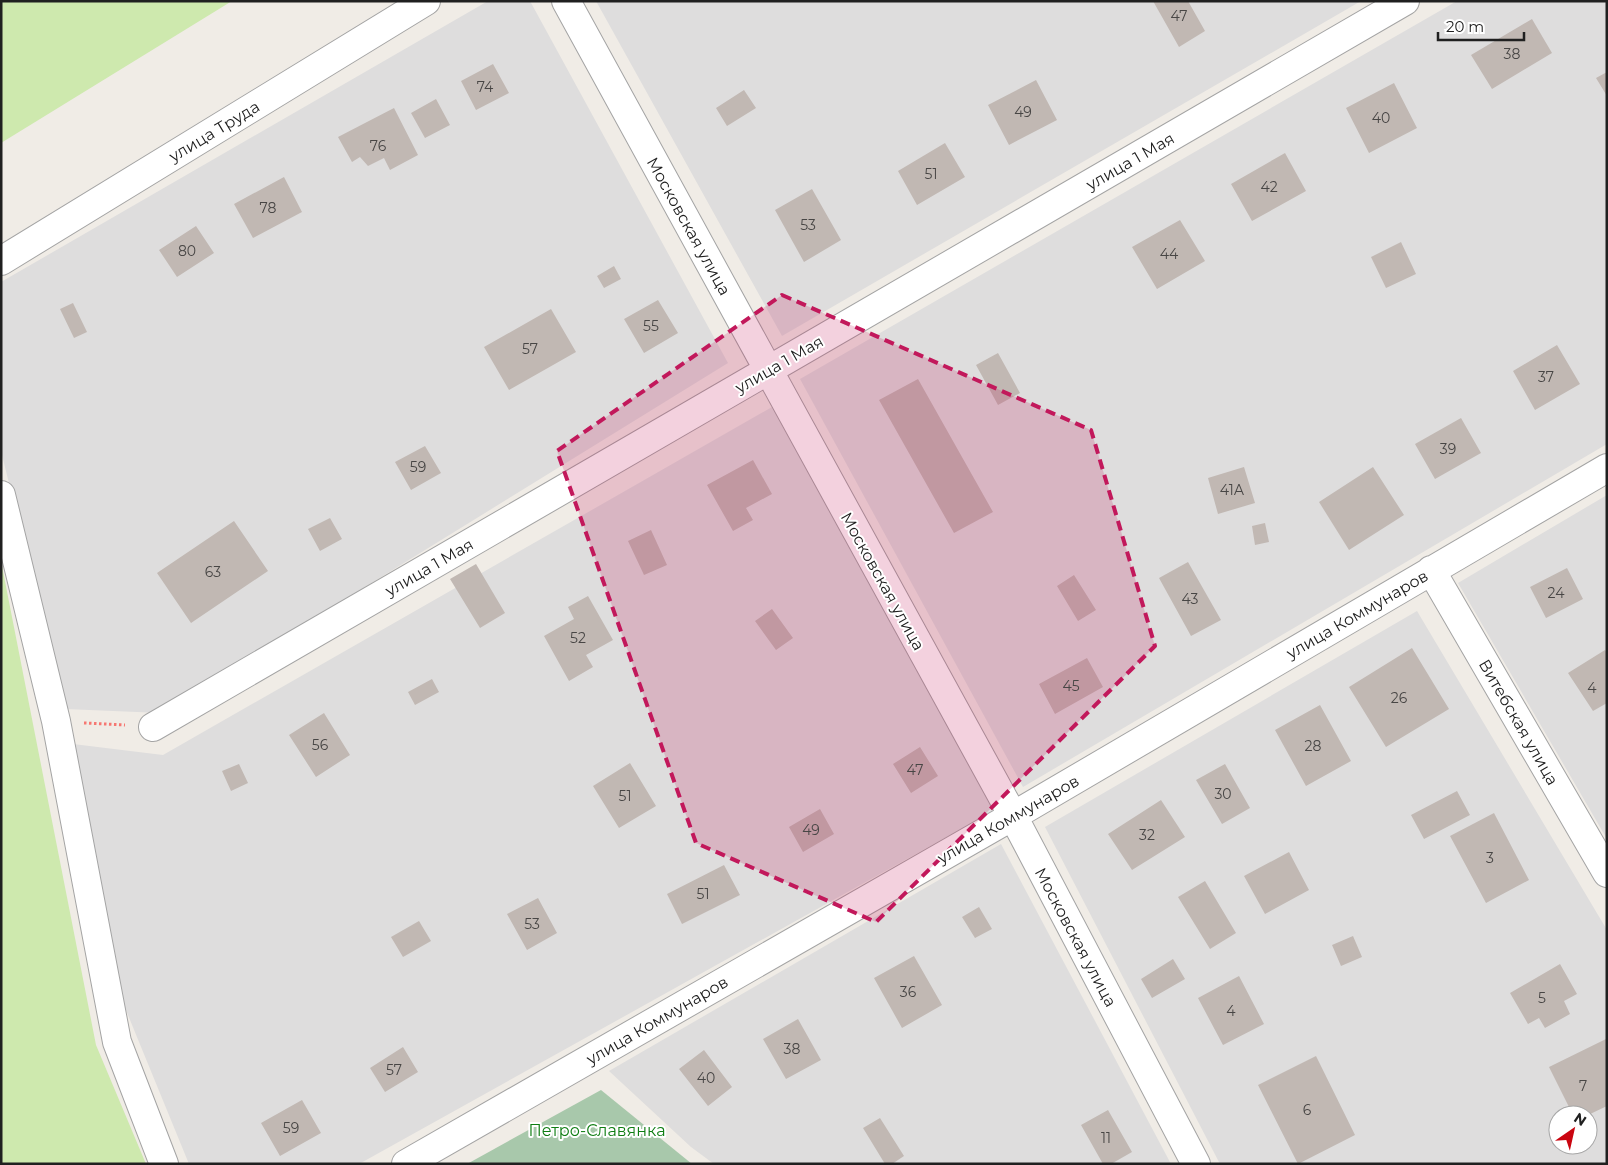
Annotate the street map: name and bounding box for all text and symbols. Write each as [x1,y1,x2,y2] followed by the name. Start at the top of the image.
[1171,7,1187,25] house number: 47
[1438,10,1524,42] scale bar
[1446,17,1484,36] text: 20 m
[1504,45,1520,63] house number: 38
[477,78,494,96] house number: 74
[165,97,263,166] street label: улица Труда
[1014,103,1032,121] house number: 49
[1372,109,1390,127] house number: 40
[1082,129,1178,195] street label: улица 1 Мая
[370,137,387,155] house number: 76
[643,154,734,299] street label: Московская улица
[925,165,937,183] house number: 51
[1260,178,1278,196] house number: 42
[260,199,277,217] house number: 78
[800,216,816,234] house number: 53
[178,242,196,260] house number: 80
[1160,245,1179,263] house number: 44
[643,317,659,335] house number: 55
[731,332,827,398] street label: улица 1 Мая
[522,340,538,358] house number: 57
[1538,368,1554,386] house number: 37
[1440,440,1456,458] house number: 39
[410,458,426,476] house number: 59
[1220,481,1245,499] house number: 41А
[837,509,928,654] street label: Московская улица
[381,535,477,601] street label: улица 1 Мая
[205,563,221,581] house number: 63
[1282,566,1431,663] street label: улица Коммунаров
[1548,584,1565,602] house number: 24
[1182,590,1199,608] house number: 43
[570,629,586,647] house number: 52
[1475,656,1562,788] street label: Витебская улица
[1062,677,1080,695] house number: 45
[1587,679,1597,697] house number: 4
[1391,689,1408,707] house number: 26
[312,736,329,754] house number: 56
[1305,737,1322,755] house number: 28
[907,761,923,779] house number: 47
[933,771,1082,868] street label: улица Коммунаров
[1214,785,1232,803] house number: 30
[619,787,631,805] house number: 51
[802,821,820,839] house number: 49
[1139,826,1155,844] house number: 32
[1486,849,1494,867] house number: 3
[1031,864,1120,1010] street label: Московская улица
[697,885,709,903] house number: 51
[524,915,540,933] house number: 53
[582,972,731,1069] street label: улица Коммунаров
[900,983,917,1001] house number: 36
[1538,989,1546,1007] house number: 5
[1226,1002,1236,1020] house number: 4
[784,1040,800,1058] house number: 38
[386,1061,402,1079] house number: 57
[697,1069,715,1087] house number: 40
[1579,1077,1587,1095] house number: 7
[1303,1101,1312,1119] house number: 6
[1548,1105,1598,1155] north arrow
[1571,1109,1590,1130] text: N
[283,1119,299,1137] house number: 59
[528,1121,666,1140] park label: Петро-Славянка
[1101,1129,1111,1147] house number: 11

